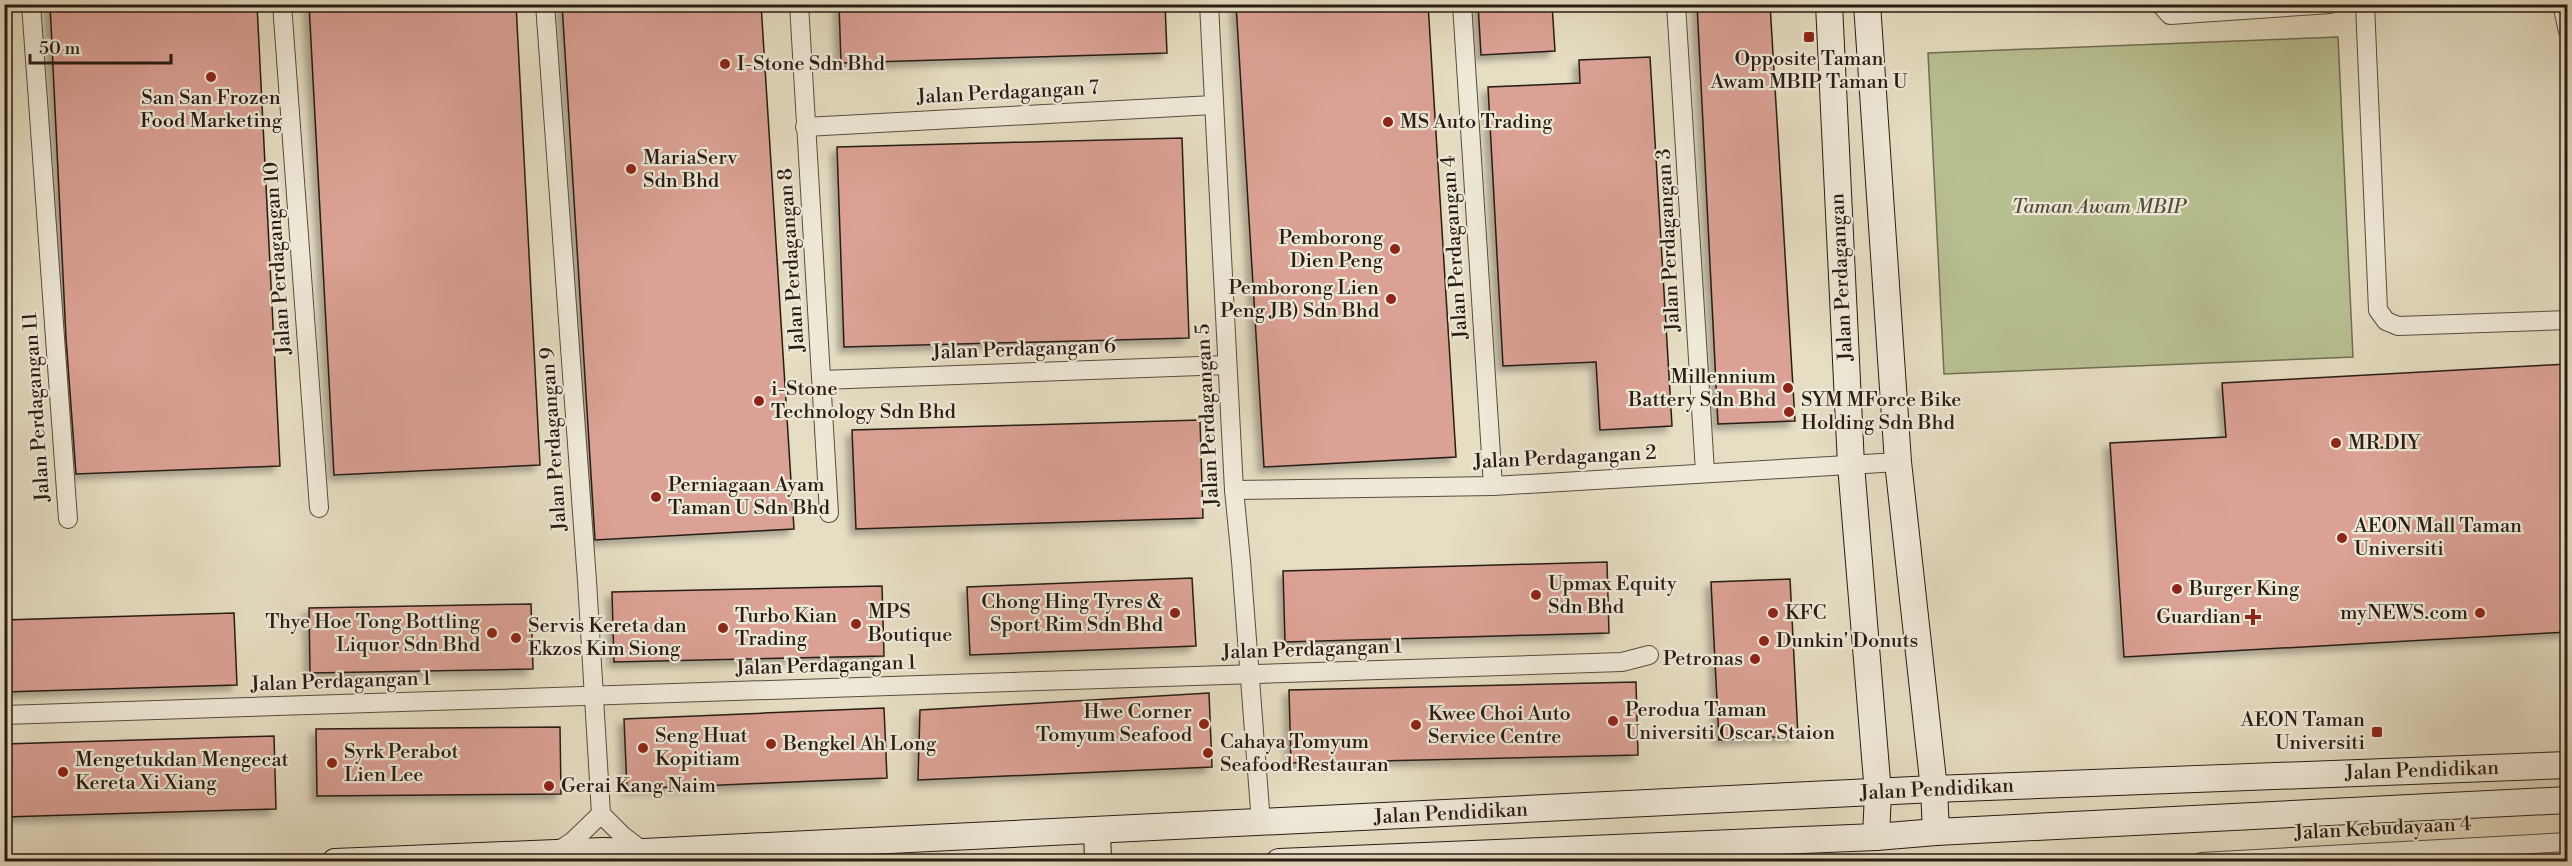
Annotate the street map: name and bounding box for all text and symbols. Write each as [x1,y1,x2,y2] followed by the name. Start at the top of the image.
[30,27,171,65] scale bar
[1802,30,1816,44] marker: Opposite Taman Awam MBIP Taman U
[39,37,81,60] text: 50 m
[1709,47,1908,95] place label: Opposite Taman Awam MBIP Taman U
[737,52,886,77] place label: I-Stone Sdn Bhd
[718,57,732,71] marker: I-Stone Sdn Bhd
[204,70,218,84] marker: San San Frozen Food Marketing
[915,76,1100,110] street label: Jalan Perdagangan 7
[140,86,283,134] place label: San San Frozen Food Marketing
[1400,110,1553,135] place label: MS Auto Trading
[1381,115,1395,129] marker: MS Auto Trading
[643,146,739,194] place label: MariaServ Sdn Bhd
[1652,148,1686,333] street label: Jalan Perdagangan 3
[1436,154,1474,341] street label: Jalan Perdagangan 4
[259,161,297,356] street label: Jalan Perdagangan 10
[624,162,638,176] marker: MariaServ Sdn Bhd
[773,167,811,354] street label: Jalan Perdagangan 8
[1825,192,1859,363] street label: Jalan Perdagangan
[2012,195,2187,220] park label: Taman Awam MBIP
[1278,226,1384,274] place label: Pemborong Dien Peng
[1388,242,1402,256] marker: Pemborong Dien Peng
[1220,276,1380,324] place label: Pemborong Lien Peng JB) Sdn Bhd
[1384,292,1398,306] marker: Pemborong Lien Peng JB) Sdn Bhd
[18,311,56,504] street label: Jalan Perdagangan 11
[1191,323,1225,508] street label: Jalan Perdagangan 5
[931,334,1116,366] street label: Jalan Perdagangan 6
[535,346,573,533] street label: Jalan Perdagangan 9
[1627,365,1777,413] place label: Millennium Battery Sdn Bhd
[771,377,957,425] place label: i-Stone Technology Sdn Bhd
[1781,381,1795,395] marker: Millennium Battery Sdn Bhd
[1801,388,1961,436] place label: SYM MForce Bike Holding Sdn Bhd
[752,394,766,408] marker: i-Stone Technology Sdn Bhd
[1782,405,1796,419] marker: SYM MForce Bike Holding Sdn Bhd
[2348,431,2421,456] place label: MR.DIY
[2329,436,2343,450] marker: MR.DIY
[1472,441,1657,475] street label: Jalan Perdagangan 2
[668,473,830,521] place label: Perniagaan Ayam Taman U Sdn Bhd
[649,490,663,504] marker: Perniagaan Ayam Taman U Sdn Bhd
[2353,514,2522,562] place label: AEON Mall Taman Universiti
[2335,531,2349,545] marker: AEON Mall Taman Universiti
[1548,572,1677,620] place label: Upmax Equity Sdn Bhd
[2188,577,2300,602] place label: Burger King
[2170,582,2184,596] marker: Burger King
[1529,588,1543,602] marker: Upmax Equity Sdn Bhd
[981,590,1164,638] place label: Chong Hing Tyres & Sport Rim Sdn Bhd
[867,600,952,648] place label: MPS Boutique
[1785,601,1826,626] place label: KFC
[2340,601,2468,626] place label: myNEWS.com
[735,604,837,652] place label: Turbo Kian Trading
[2156,605,2241,630] place label: Guardian
[1168,606,1182,620] marker: Chong Hing Tyres & Sport Rim Sdn Bhd
[1766,606,1780,620] marker: KFC
[2473,606,2487,620] marker: myNEWS.com
[265,610,481,658] place label: Thye Hoe Tong Bottling Liquor Sdn Bhd
[2246,610,2260,624] marker: Guardian
[528,614,687,662] place label: Servis Kereta dan Ekzos Kim Siong
[849,617,863,631] marker: MPS Boutique
[716,621,730,635] marker: Turbo Kian Trading
[485,626,499,640] marker: Thye Hoe Tong Bottling Liquor Sdn Bhd
[1776,629,1918,654] place label: Dunkin' Donuts
[509,631,523,645] marker: Servis Kereta dan Ekzos Kim Siong
[1220,634,1403,666] street label: Jalan Perdagangan 1
[1757,634,1771,648] marker: Dunkin' Donuts
[1663,647,1743,672] place label: Petronas
[734,650,917,682] street label: Jalan Perdagangan 1
[1748,652,1762,666] marker: Petronas
[249,666,432,698] street label: Jalan Perdagangan 1
[1625,698,1835,746] place label: Perodua Taman Universiti Oscar Staion
[1036,700,1193,748] place label: Hwe Corner Tomyum Seafood
[1428,702,1571,750] place label: Kwee Choi Auto Service Centre
[2240,708,2365,756] place label: AEON Taman Universiti
[1606,714,1620,728] marker: Perodua Taman Universiti Oscar Staion
[1197,717,1211,731] marker: Hwe Corner Tomyum Seafood
[1409,718,1423,732] marker: Kwee Choi Auto Service Centre
[655,724,748,772] place label: Seng Huat Kopitiam
[2370,725,2384,739] marker: AEON Taman Universiti
[1220,730,1389,778] place label: Cahaya Tomyum Seafood Restauran
[782,732,937,757] place label: Bengkel Ah Long
[764,737,778,751] marker: Bengkel Ah Long
[344,740,459,788] place label: Syrk Perabot Lien Lee
[636,741,650,755] marker: Seng Huat Kopitiam
[1201,746,1215,760] marker: Cahaya Tomyum Seafood Restauran
[75,748,289,796] place label: Mengetukdan Mengecat Kereta Xi Xiang
[325,756,339,770] marker: Syrk Perabot Lien Lee
[2344,756,2500,786] street label: Jalan Pendidikan
[56,765,70,779] marker: Mengetukdan Mengecat Kereta Xi Xiang
[1858,773,2015,807] street label: Jalan Pendidikan
[561,774,716,799] place label: Gerai Kang Naim
[542,779,556,793] marker: Gerai Kang Naim
[1372,797,1529,831] street label: Jalan Pendidikan
[2293,812,2472,846] street label: Jalan Kebudayaan 4

